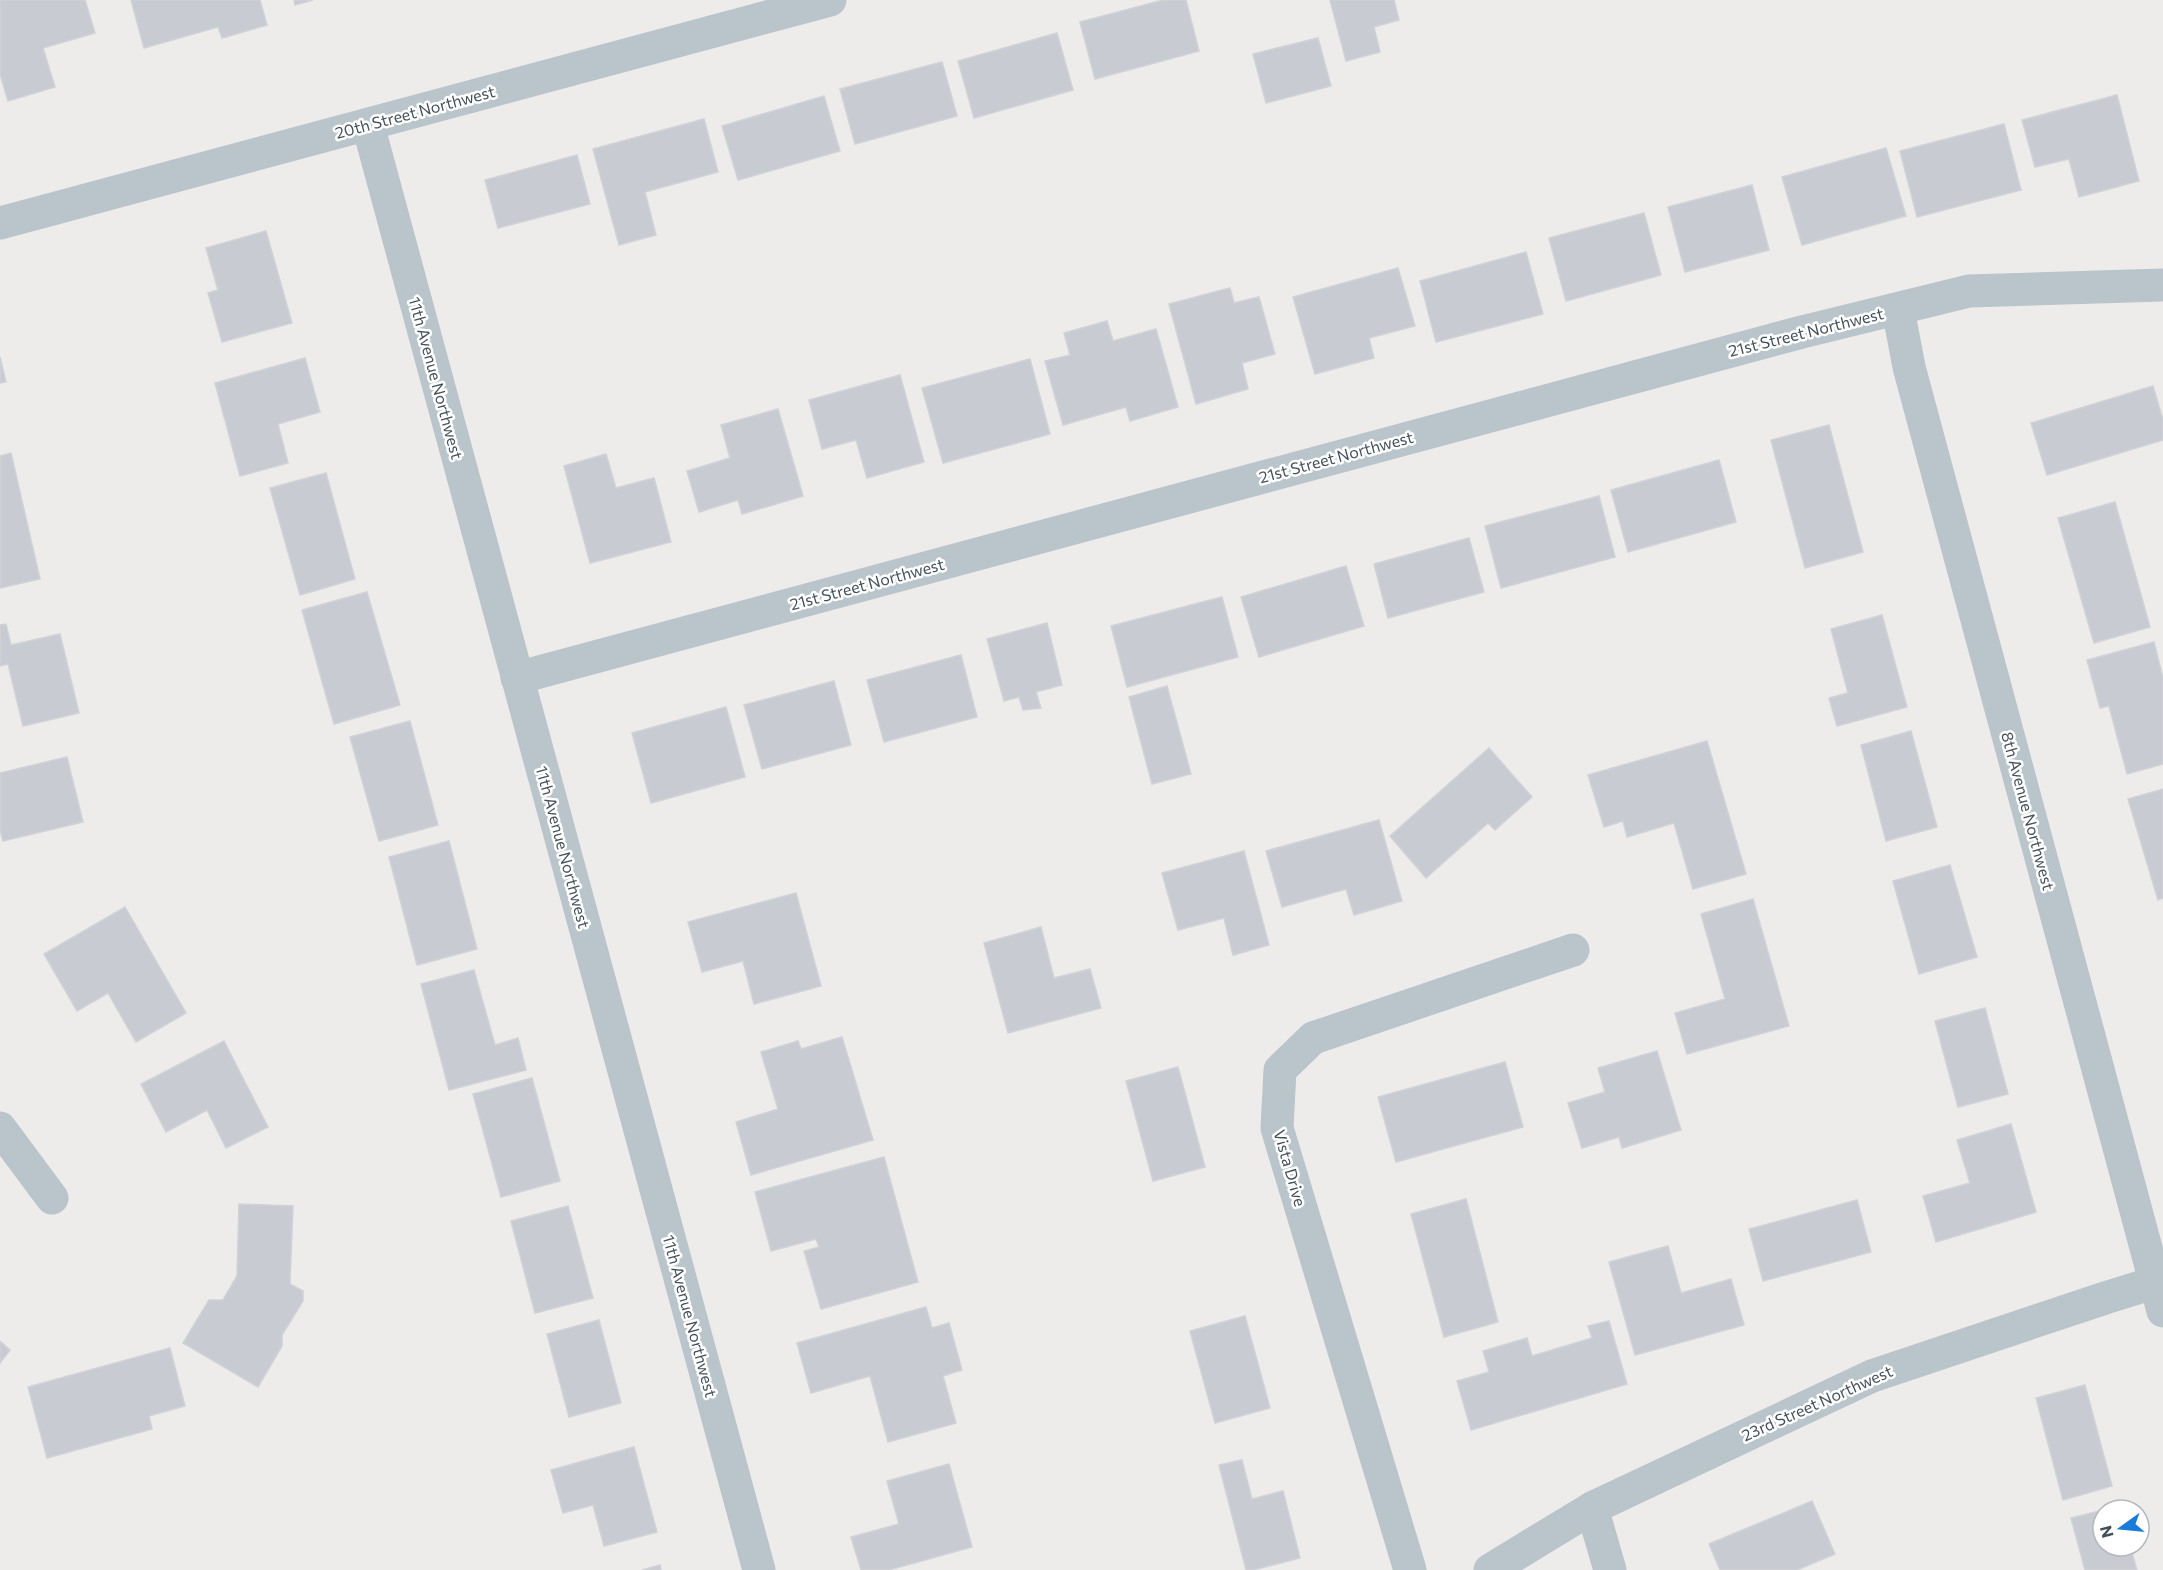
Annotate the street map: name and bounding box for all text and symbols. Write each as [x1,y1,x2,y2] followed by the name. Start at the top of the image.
[333,81,497,142] street label: 20th Street Northwest
[406,295,467,461] street label: 11th Avenue Northwest
[1726,303,1886,360] street label: 21st Street Northwest
[1257,427,1416,486] street label: 21st Street Northwest
[788,554,947,613] street label: 21st Street Northwest
[1998,730,2059,893] street label: 8th Avenue Northwest
[533,764,594,930] street label: 11th Avenue Northwest
[1270,1127,1310,1208] street label: Vista Drive
[660,1233,721,1399] street label: 11th Avenue Northwest
[1738,1361,1896,1444] street label: 23rd Street Northwest
[2091,1498,2151,1558] north arrow
[2095,1524,2117,1540] text: N

